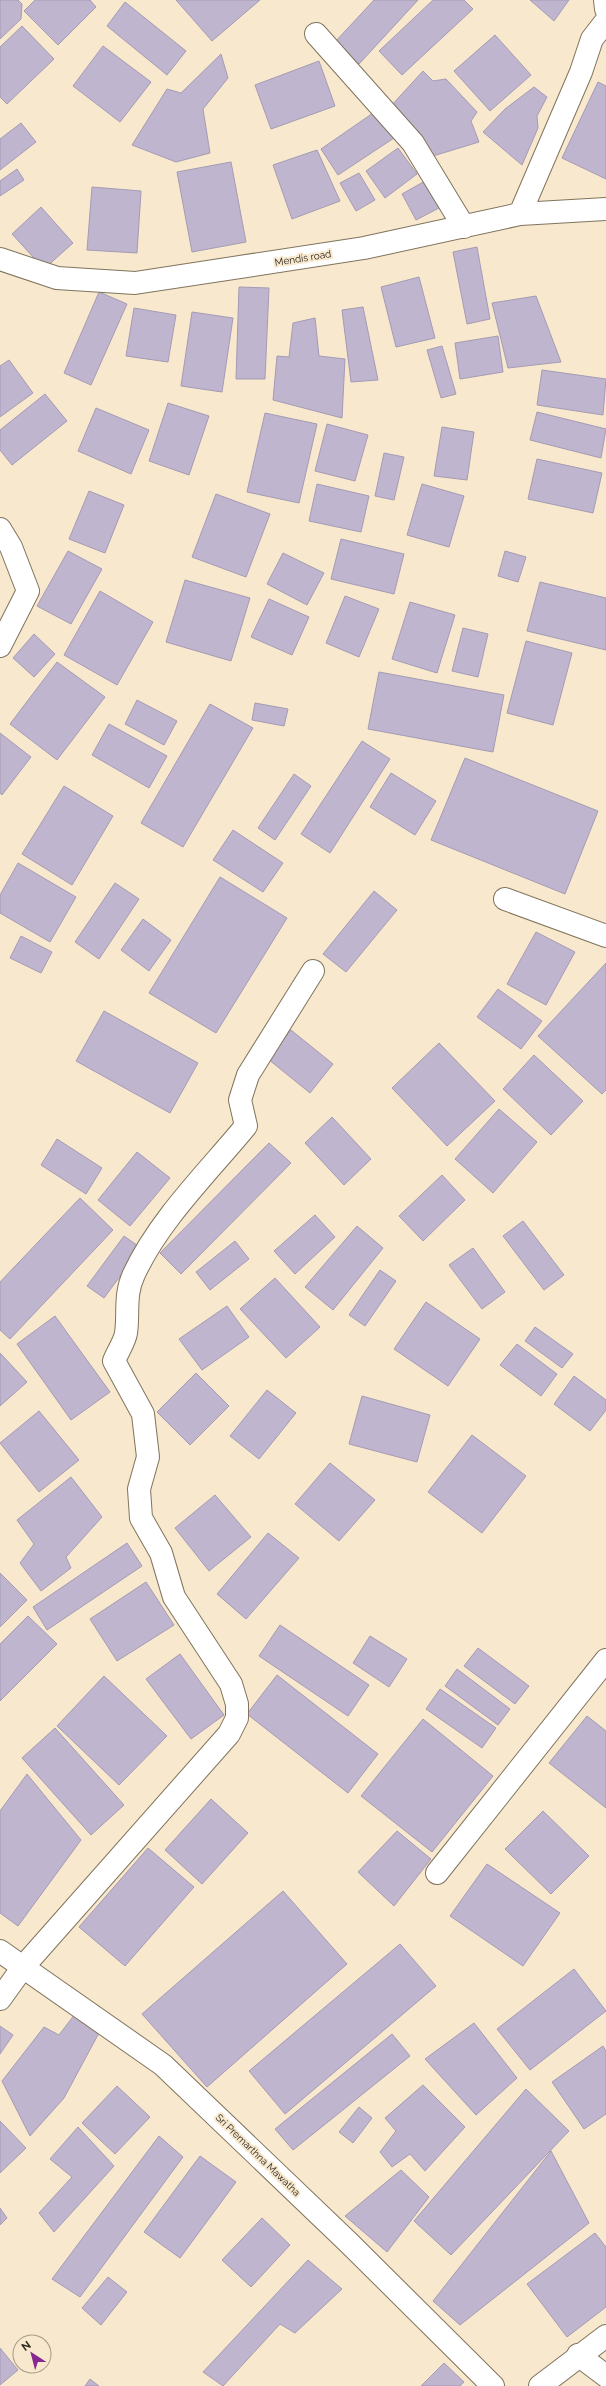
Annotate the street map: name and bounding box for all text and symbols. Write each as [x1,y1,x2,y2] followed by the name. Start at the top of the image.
[274,248,332,268] street label: Mendis road
[214,2112,302,2198] street label: Sri Premarthna Mawatha
[12,2334,52,2374] north arrow
[19,2339,34,2354] text: N

